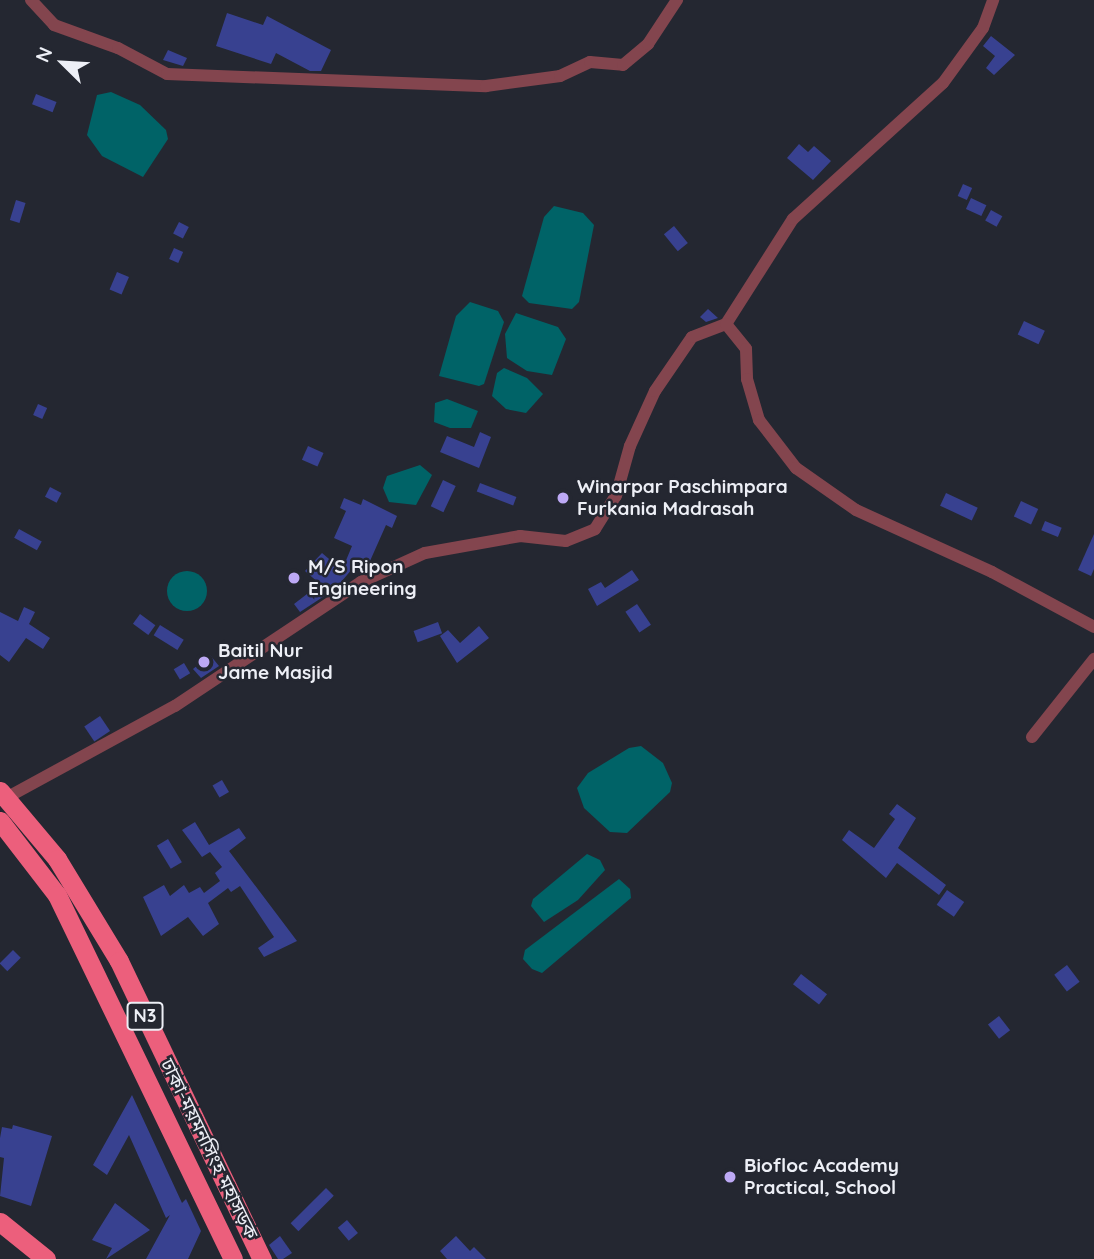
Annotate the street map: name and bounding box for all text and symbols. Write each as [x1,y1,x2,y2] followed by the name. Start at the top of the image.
[28,28,98,98] north arrow
[30,43,58,66] text: N
[577,476,788,520] place label: Winarpar Paschimpara Furkania Madrasah
[555,490,571,506] marker: Winarpar Paschimpara Furkania Madrasah
[308,556,417,600] place label: M/S Ripon Engineering
[286,570,302,586] marker: M/S Ripon Engineering
[218,640,333,684] place label: Baitil Nur Jame Masjid
[196,654,212,670] marker: Baitil Nur Jame Masjid
[126,1001,164,1030] road number: N3
[155,1055,263,1243] street label: ঢাকা-ময়মনসিংহ মহাসড়ক
[744,1155,899,1199] place label: Biofloc Academy Practical, School
[722,1169,738,1185] marker: Biofloc Academy Practical, School

